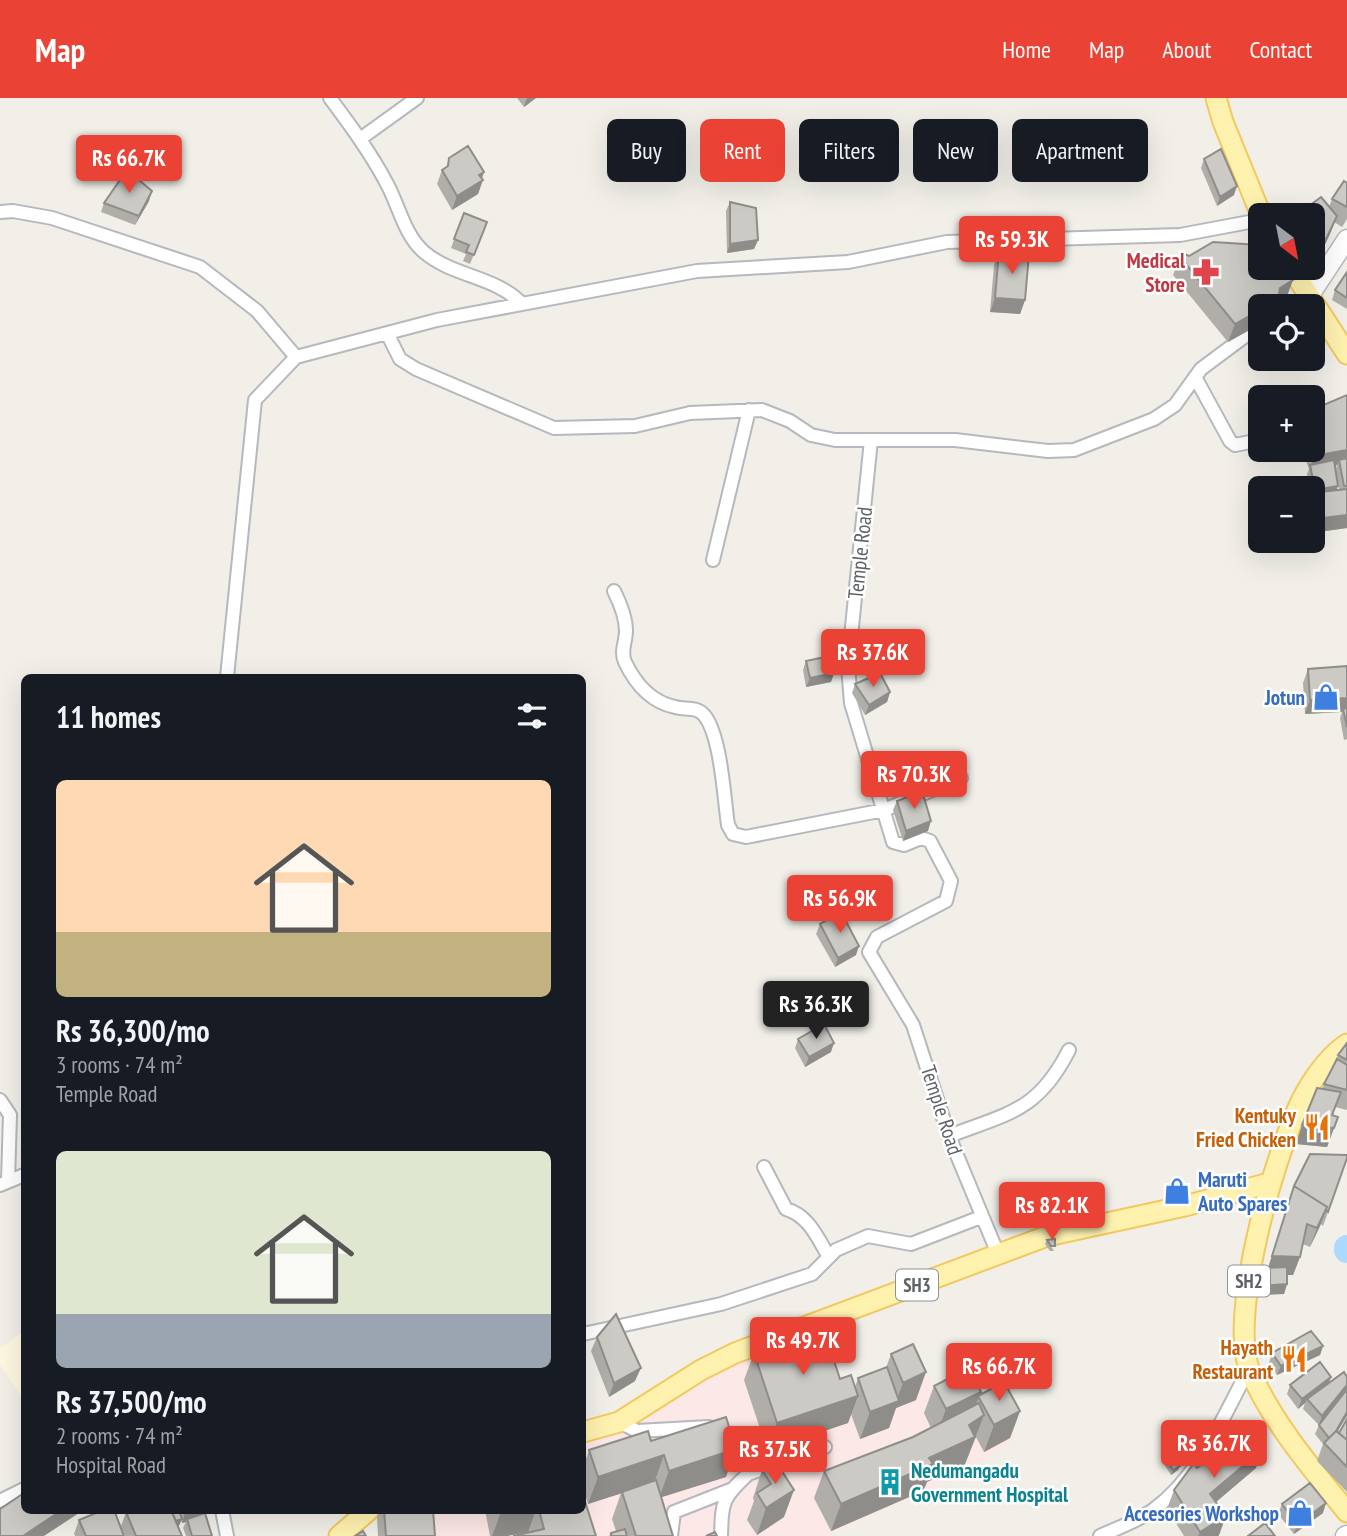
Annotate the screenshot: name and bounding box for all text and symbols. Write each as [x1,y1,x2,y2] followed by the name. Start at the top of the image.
[35,28,85,71] text: Map
[1002,34,1051,65] text: Home
[1089,34,1124,65] text: Map
[1162,34,1211,65] text: About
[1249,34,1312,65] text: Contact
[607,119,686,182] chip: Buy
[700,119,785,182] chip: Rent
[799,119,899,182] chip: Filters
[913,119,998,182] chip: New
[1012,119,1148,182] chip: Apartment
[57,136,201,195] pin: Rs 66.7K
[92,143,166,172] text: Rs 66.7K
[1248,203,1325,280] north arrow
[1248,203,1325,553] map controls
[940,216,1084,276] pin: Rs 59.3K
[975,224,1049,253] text: Rs 59.3K
[1127,247,1186,298] place label: Medical Store
[1191,257,1221,287] pharmacy icon: Medical Store
[1248,294,1325,371] button: locate
[1248,385,1325,462] button: +
[1248,476,1325,553] button: −
[842,506,878,600] street label: Temple Road
[801,630,945,689] pin: Rs 37.6K
[837,637,909,666] text: Rs 37.6K
[1311,682,1341,712] shop icon: Jotun
[1264,684,1305,711] place label: Jotun
[56,697,161,736] text: 11 homes
[513,697,551,735] icon: filters
[842,752,986,811] pin: Rs 70.3K
[877,759,951,788] text: Rs 70.3K
[241,825,367,951] icon: home
[768,876,912,935] pin: Rs 56.9K
[803,883,877,912] text: Rs 56.9K
[744,982,888,1041] pin: Rs 36.3K
[779,989,853,1018] text: Rs 36.3K
[56,1011,210,1050] text: Rs 36,300/mo
[56,1050,183,1079] text: 3 rooms · 74 m²
[915,1062,969,1158] street label: Temple Road
[56,1079,157,1108] text: Temple Road
[1196,1102,1297,1153] place label: Kentuky Fried Chicken
[1302,1112,1332,1142] restaurant icon: Kentuky Fried Chicken
[1197,1166,1287,1217] place label: Maruti Auto Spares
[1162,1176,1192,1206] shop icon: Maruti Auto Spares
[980,1182,1124,1242] pin: Rs 82.1K
[1015,1190,1089,1219] text: Rs 82.1K
[241,1196,367,1322] icon: home
[1228,1266,1270,1296] road number: SH2
[896,1270,938,1301] road number: SH3
[731,1318,875,1377] pin: Rs 49.7K
[766,1325,840,1354] text: Rs 49.7K
[1192,1334,1273,1385] place label: Hayath Restaurant
[927,1344,1071,1403] pin: Rs 66.7K
[1279,1344,1309,1374] restaurant icon: Hayath Restaurant
[962,1351,1036,1380] text: Rs 66.7K
[56,1382,207,1421] text: Rs 37,500/mo
[1142,1420,1286,1480] pin: Rs 36.7K
[56,1421,183,1450] text: 2 rooms · 74 m²
[703,1426,847,1486] pin: Rs 37.5K
[1177,1428,1251,1457] text: Rs 36.7K
[739,1434,811,1463] text: Rs 37.5K
[56,1450,166,1479] text: Hospital Road
[911,1457,1069,1508] place label: Nedumangadu Government Hospital
[875,1467,905,1497] building icon: Nedumangadu Government Hospital
[1285,1498,1315,1528] shop icon: Accesories Workshop
[1123,1500,1279,1527] place label: Accesories Workshop

